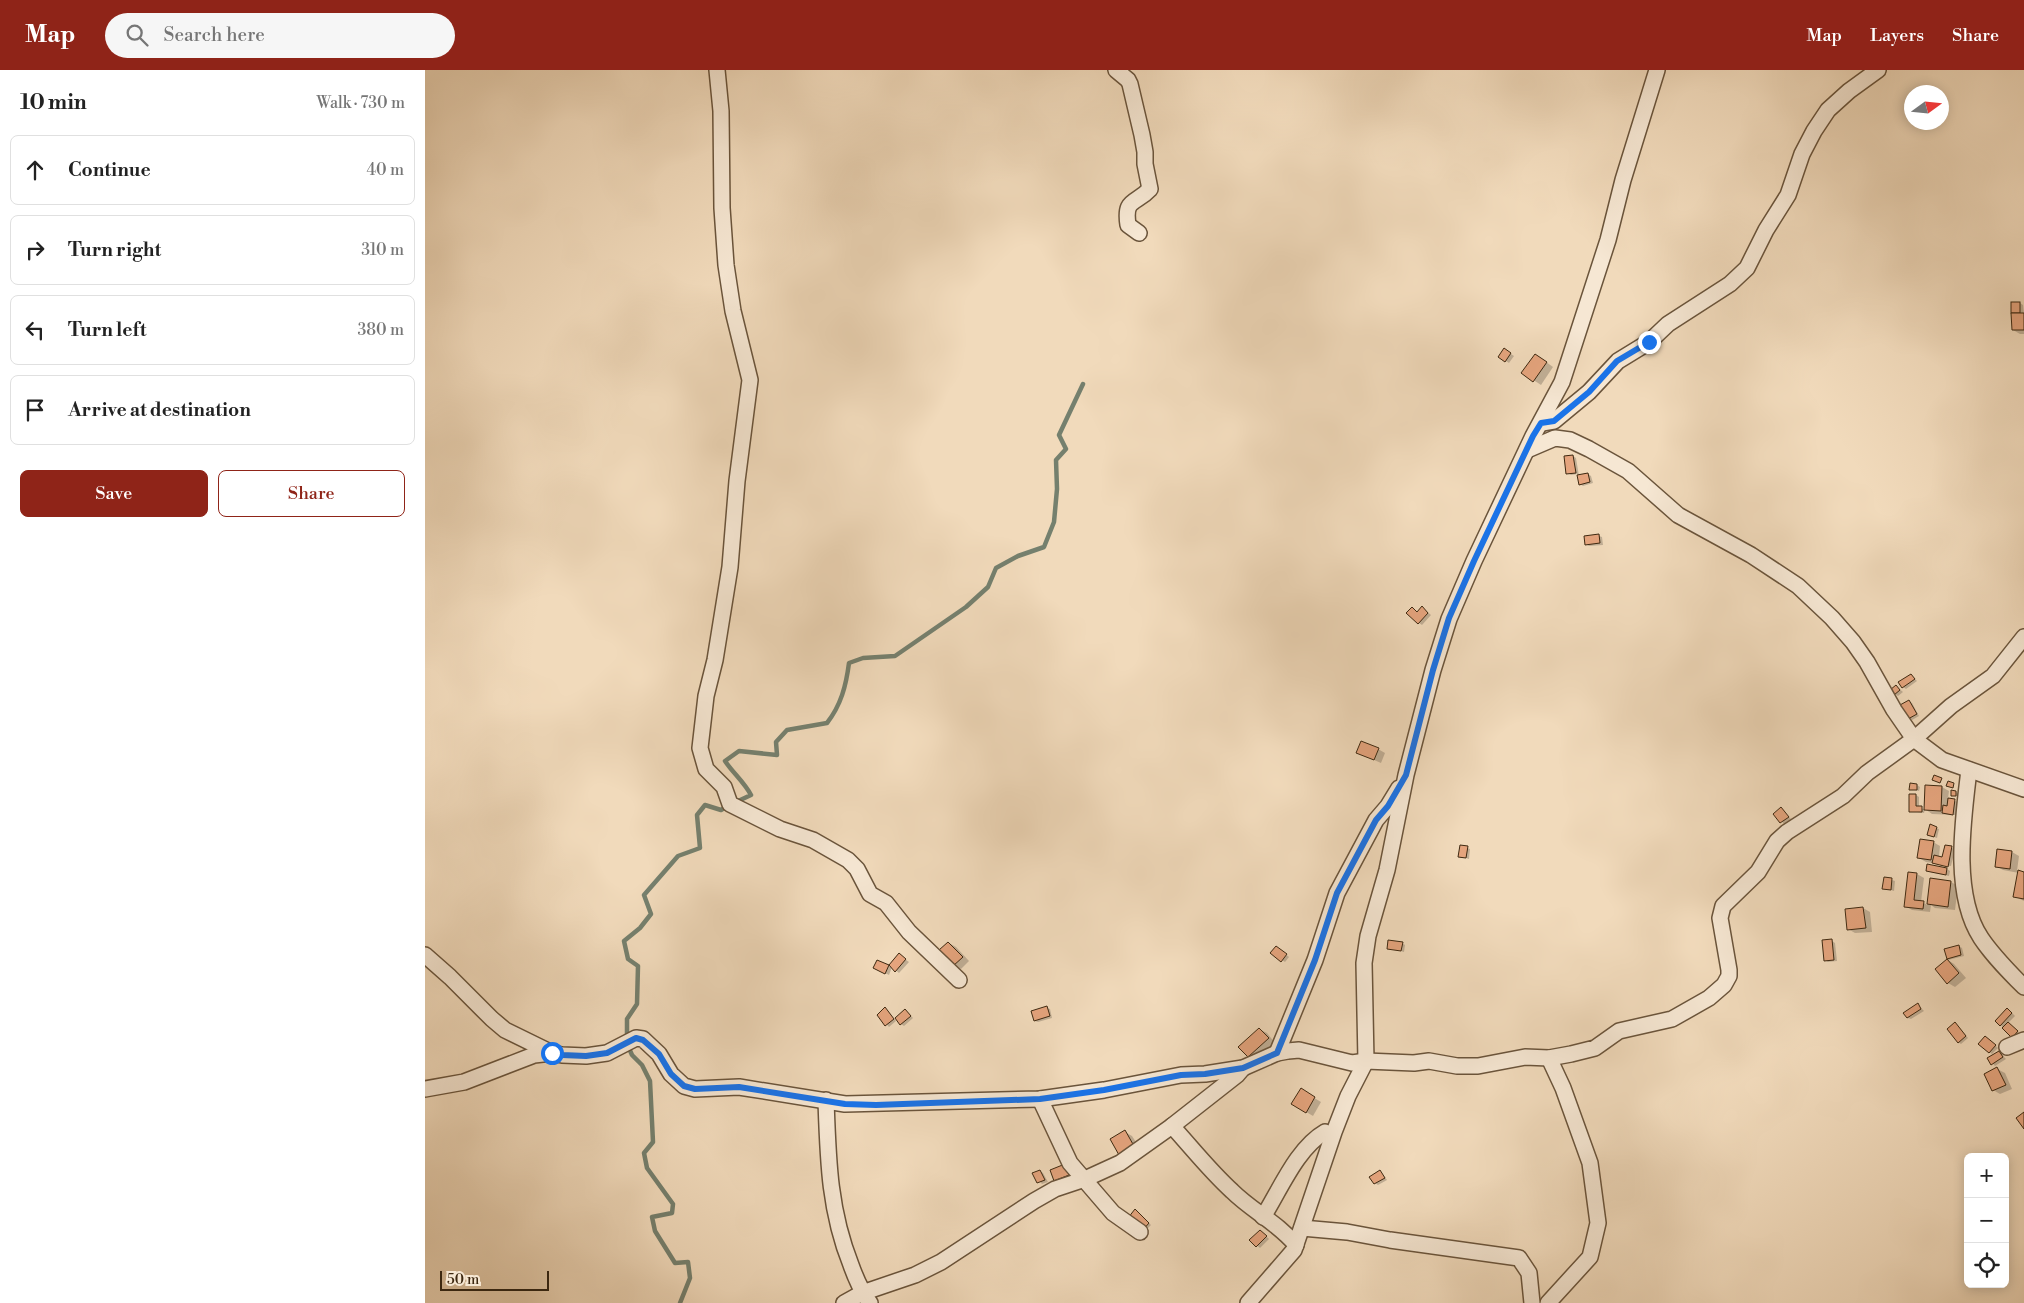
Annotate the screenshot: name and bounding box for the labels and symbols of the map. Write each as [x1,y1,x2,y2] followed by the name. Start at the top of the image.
[1904,85,1949,130] north arrow
[1638,331,1661,354] route end
[541,1042,564,1065] route start
[440,1268,549,1291] scale bar

